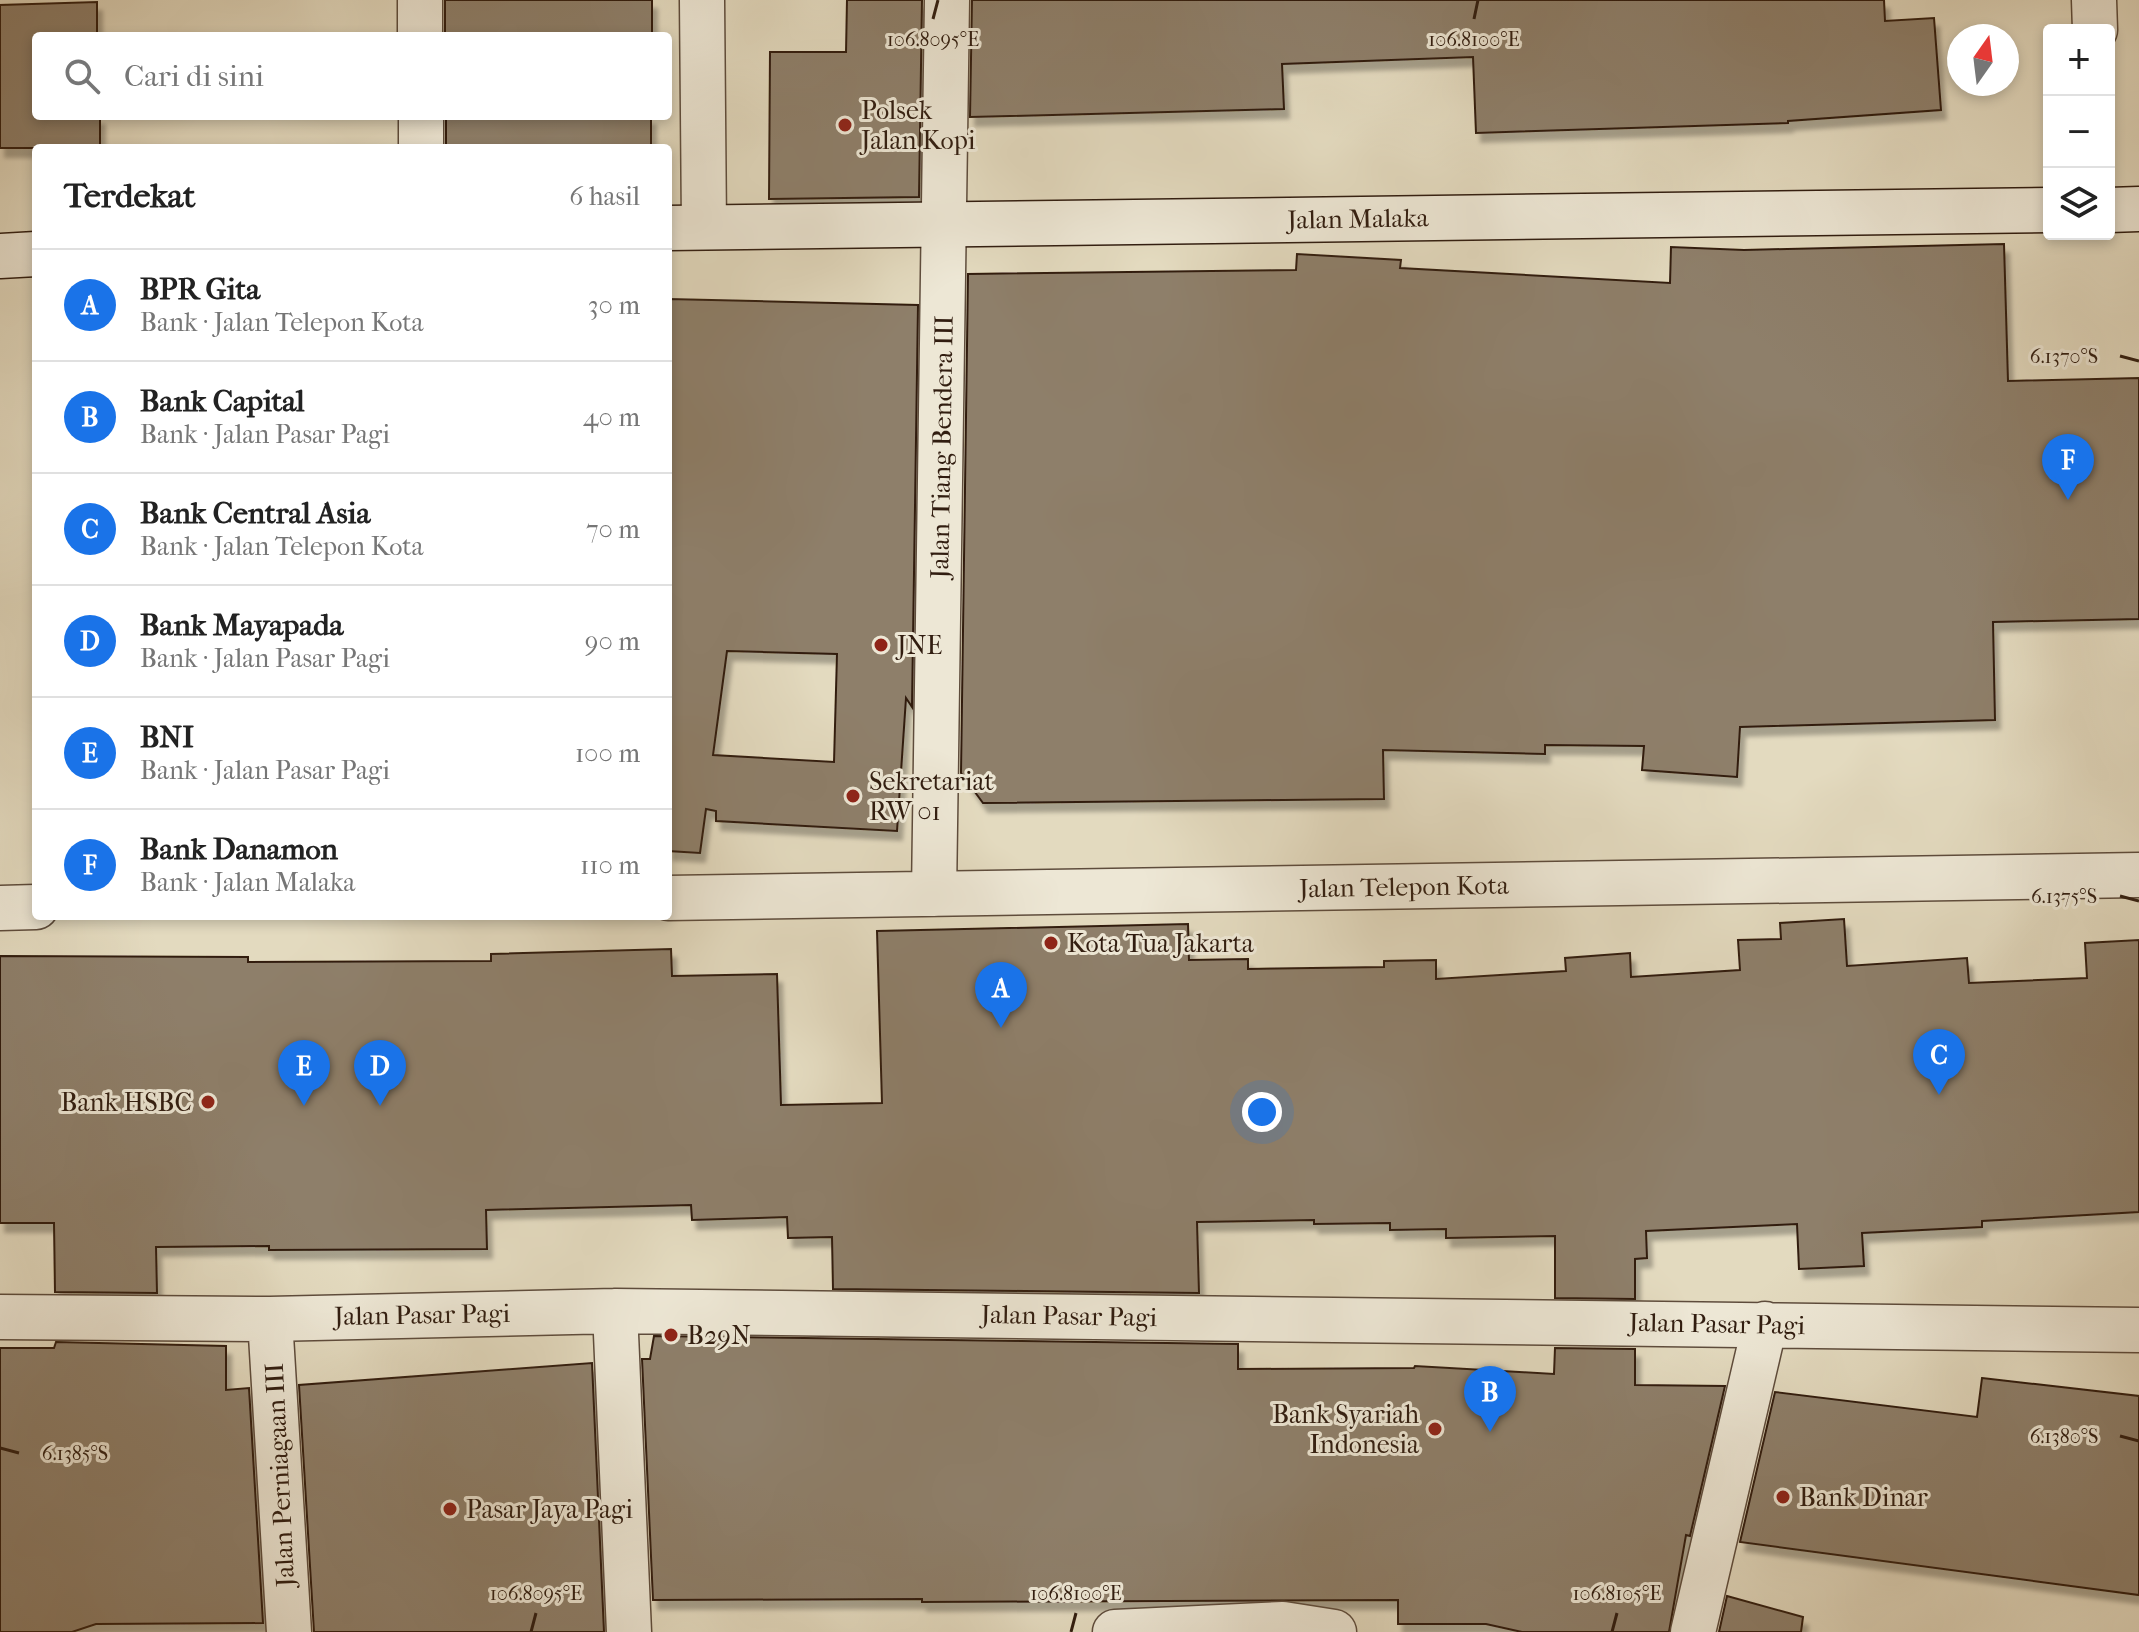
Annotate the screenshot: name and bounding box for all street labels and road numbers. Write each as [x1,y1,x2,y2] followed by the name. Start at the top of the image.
[1285,202,1430,236] street label: Jalan Malaka
[924,315,960,581] street label: Jalan Tiang Bendera III
[1297,870,1510,904] street label: Jalan Telepon Kota
[332,1298,511,1332] street label: Jalan Pasar Pagi
[979,1299,1158,1333] street label: Jalan Pasar Pagi
[1627,1307,1806,1341] street label: Jalan Pasar Pagi
[259,1362,301,1590] street label: Jalan Perniagaan III

